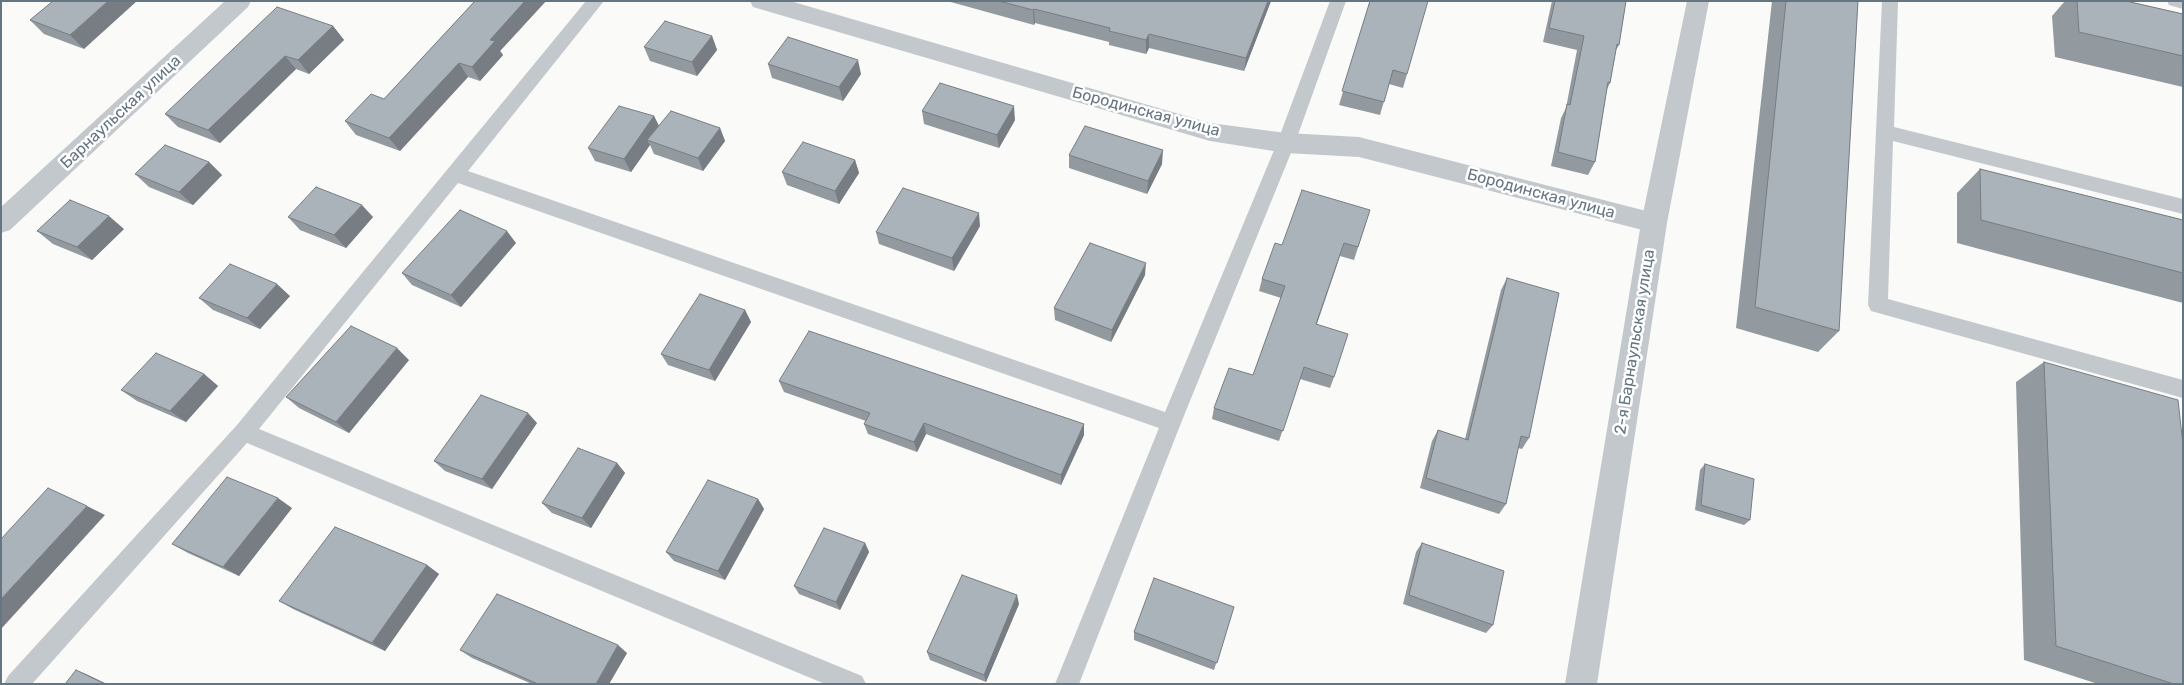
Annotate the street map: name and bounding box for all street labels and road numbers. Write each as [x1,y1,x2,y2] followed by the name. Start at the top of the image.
[57,51,185,173] street label: Барнаульская улица
[1070,83,1222,141] street label: Бородинская улица
[1465,165,1617,223] street label: Бородинская улица
[1611,248,1659,436] street label: 2-я Барнаульская улица

